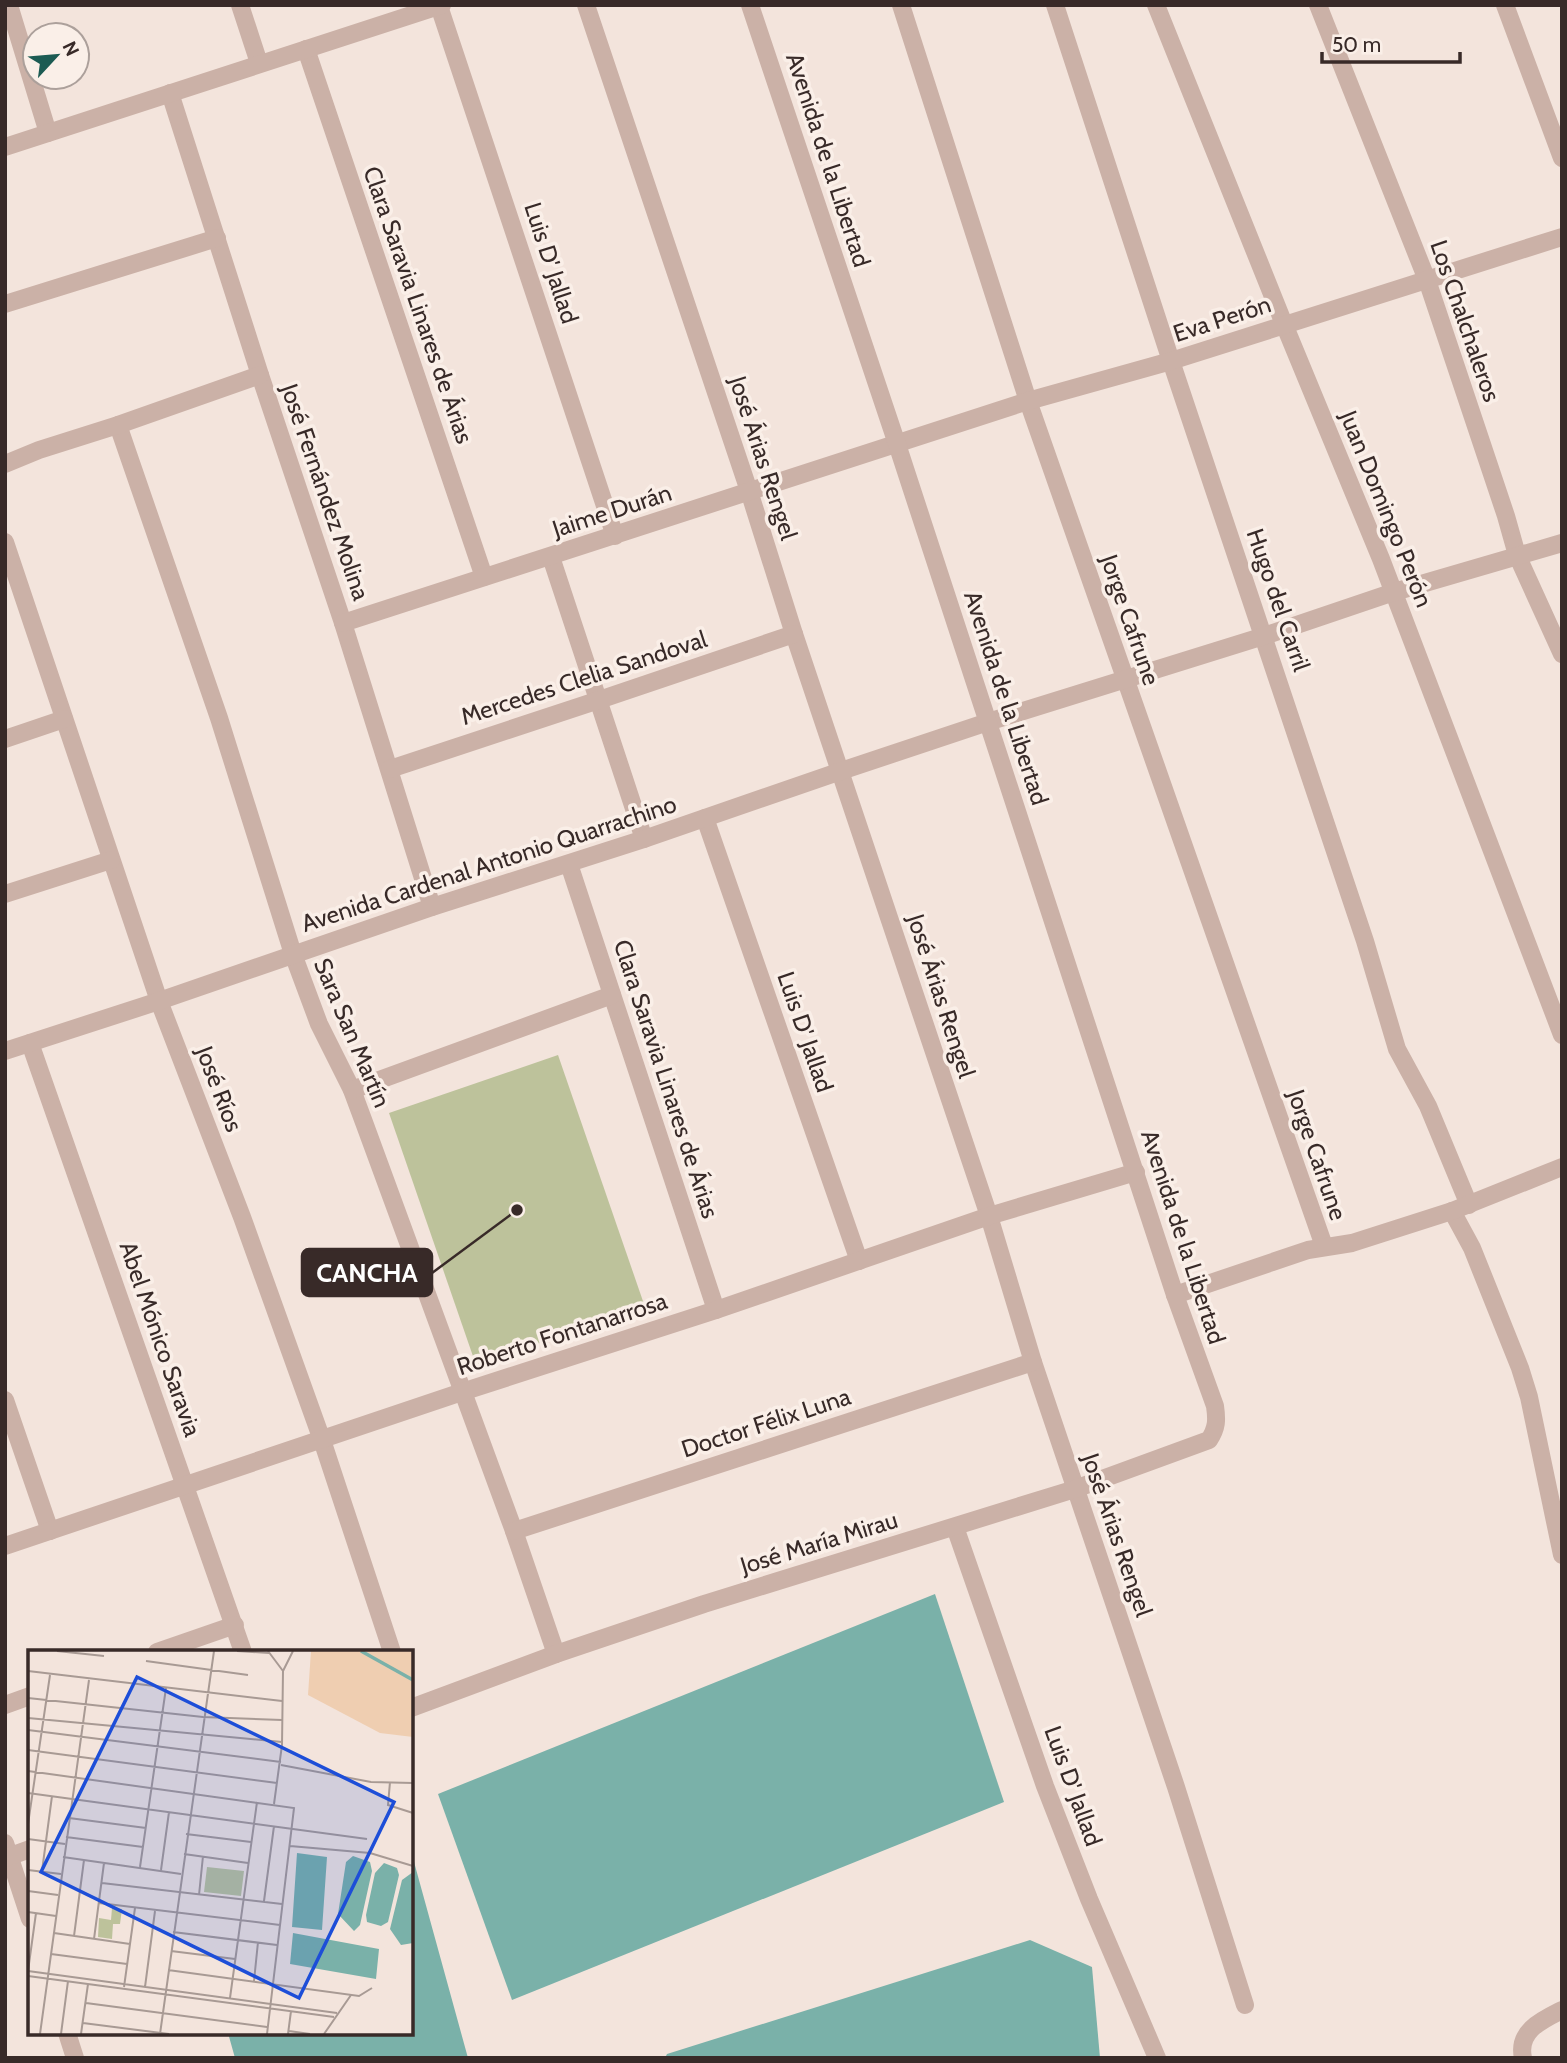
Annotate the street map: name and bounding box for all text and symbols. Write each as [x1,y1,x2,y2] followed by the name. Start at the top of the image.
[21,21,91,91] north arrow
[1322,21,1460,65] scale bar
[1332,32,1381,57] text: 50 m
[58,38,84,60] text: N
[780,49,877,271] street label: Avenida de la Libertad
[357,163,480,447] street label: Clara Saravia Linares de Árias
[518,199,585,327] street label: Luis D' Jallad
[1424,236,1507,405] street label: Los Chalchaleros
[1169,289,1274,348] street label: Eva Perón
[723,371,804,544] street label: José Árias Rengel
[275,379,376,604] street label: José Fernández Molina
[1334,406,1439,611] street label: Juan Domingo Perón
[548,478,675,544] street label: Jaime Durán
[1241,525,1316,675] street label: Hugo del Carril
[1094,550,1166,689] street label: Jorge Cafrune
[958,587,1055,809] street label: Avenida de la Libertad
[457,624,711,731] street label: Mercedes Clelia Sandoval
[298,789,680,938] street label: Avenida Cardenal Antonio Quarrachino
[901,909,982,1082] street label: José Árias Rengel
[608,936,725,1222] street label: Clara Saravia Linares de Árias
[308,954,397,1112] street label: Sara San Martín
[771,968,840,1096] street label: Luis D' Jallad
[190,1041,249,1136] street label: José Ríos
[1281,1085,1353,1224] street label: Jorge Cafrune
[1135,1126,1232,1348] street label: Avenida de la Libertad
[114,1238,208,1441] street label: Abel Mónico Saravia
[302,1249,432,1296] callout: CANCHA
[316,1257,419,1289] text: CANCHA
[453,1286,671,1381] street label: Roberto Fontanarrosa
[678,1381,855,1464] street label: Doctor Félix Luna
[1076,1449,1159,1621] street label: José Árias Rengel
[736,1505,901,1580] street label: José María Mirau
[28,1650,413,2035] inset map
[1038,1722,1109,1850] street label: Luis D' Jallad

